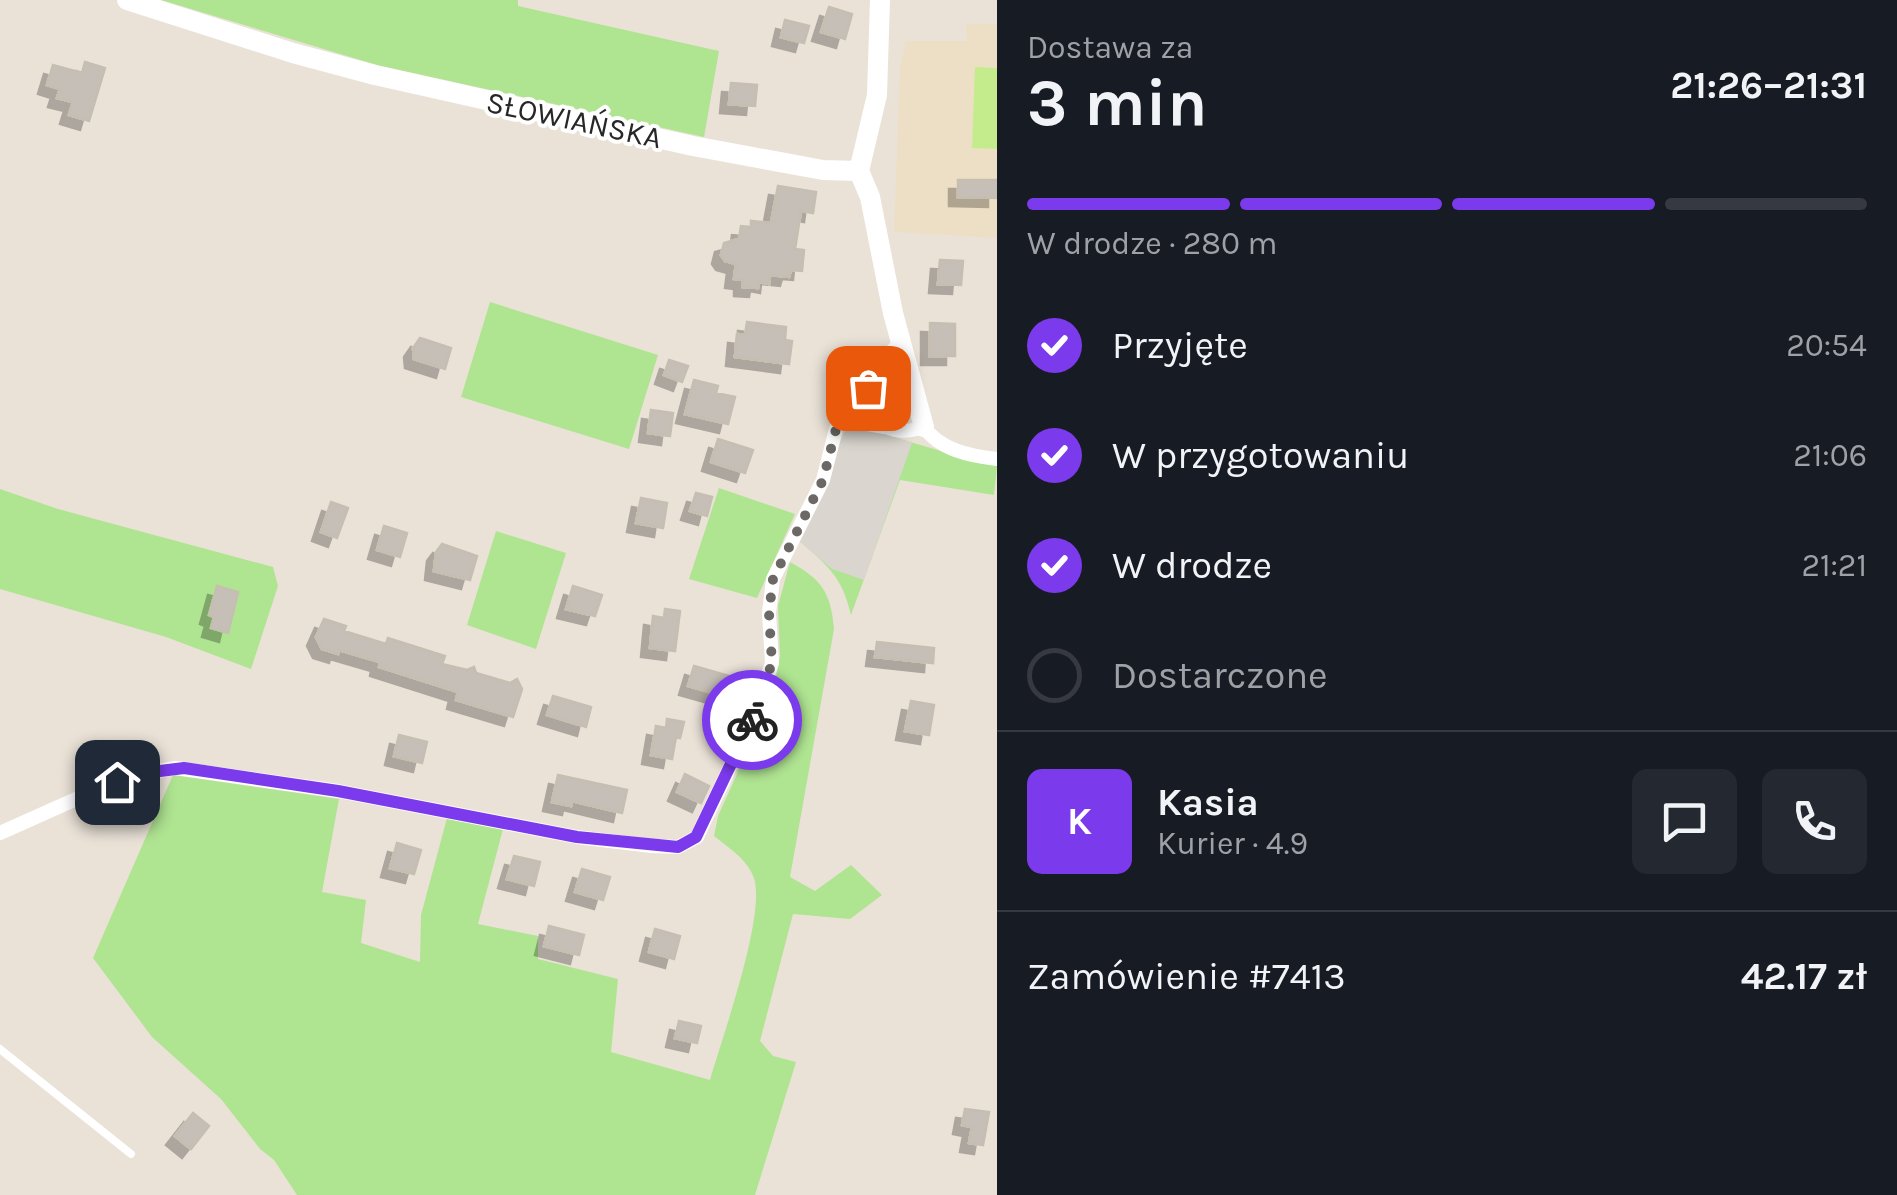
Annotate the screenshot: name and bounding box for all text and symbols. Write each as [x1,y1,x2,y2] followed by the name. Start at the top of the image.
[1027,29,1193,66] text: Dostawa za
[1670,63,1867,108] text: 21:26–21:31
[1027,65,1207,141] text: 3 min
[483,84,665,156] street label: SŁOWIAŃSKA
[1027,225,1277,262] text: W drodze · 280 m
[1027,318,1082,373] icon: check
[1112,323,1248,368] text: Przyjęte
[1786,327,1867,364] text: 20:54
[826,346,911,431] pin
[841,361,896,416] icon: bag
[1027,428,1082,483] icon: check
[1112,433,1409,478] text: W przygotowaniu
[1793,437,1867,474] text: 21:06
[1027,538,1082,593] icon: check
[1112,543,1272,588] text: W drodze
[1801,547,1867,584] text: 21:21
[1112,653,1328,698] text: Dostarczone
[702,670,802,770] courier
[725,693,780,748] icon: bike
[75,740,160,825] pin
[90,755,145,810] icon: home
[1632,769,1737,874] button: chat
[1762,769,1867,874] button: phone
[1157,780,1259,825] text: Kasia
[1067,799,1092,844] text: K
[1157,825,1308,862] text: Kurier · 4.9
[1027,954,1346,999] text: Zamówienie #7413
[1741,954,1867,999] text: 42.17 zł

